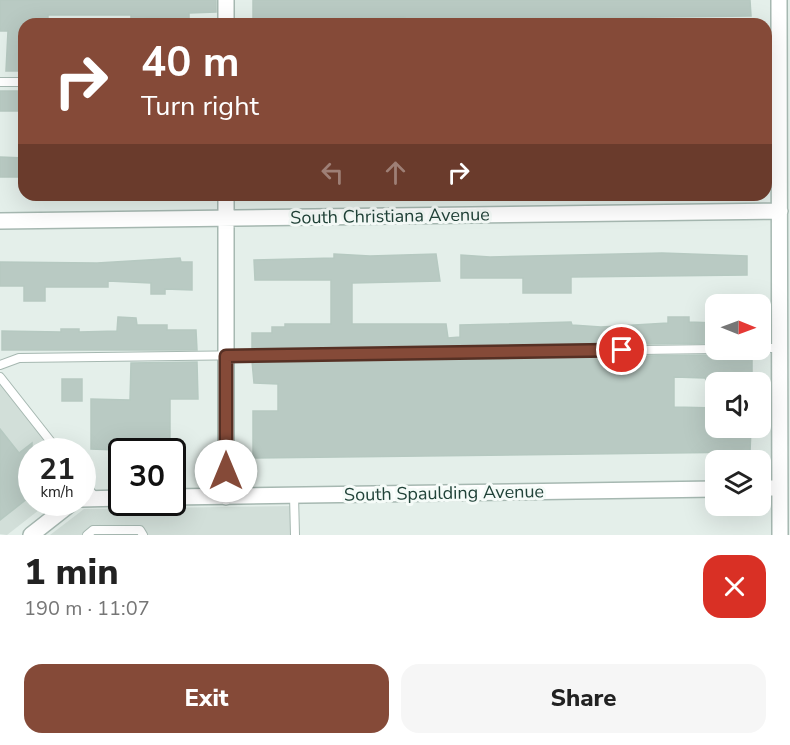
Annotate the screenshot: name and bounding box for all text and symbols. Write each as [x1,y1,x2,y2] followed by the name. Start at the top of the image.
[141,34,240,91] text: 40 m
[42,42,120,120] icon: right
[141,88,259,125] text: Turn right
[316,156,349,189] icon: left
[379,156,412,189] icon: ahead
[442,156,475,189] icon: right
[290,202,490,230] street label: South Christiana Avenue
[705,294,771,360] north arrow
[705,294,771,516] map controls
[596,324,647,375] pin
[605,333,638,366] icon: arrive
[705,372,771,438] button: sound
[108,438,186,516] speed limit sign: 30
[194,439,258,503] position arrow
[39,449,75,490] text: 21
[705,450,771,516] button: layers
[344,479,544,507] street label: South Spaulding Avenue
[40,482,74,502] text: km/h
[24,548,119,597] text: 1 min
[703,555,766,618] button: close
[24,595,150,622] text: 190 m · 11:07
[24,664,389,733] button: Exit
[401,664,766,733] button: Share

